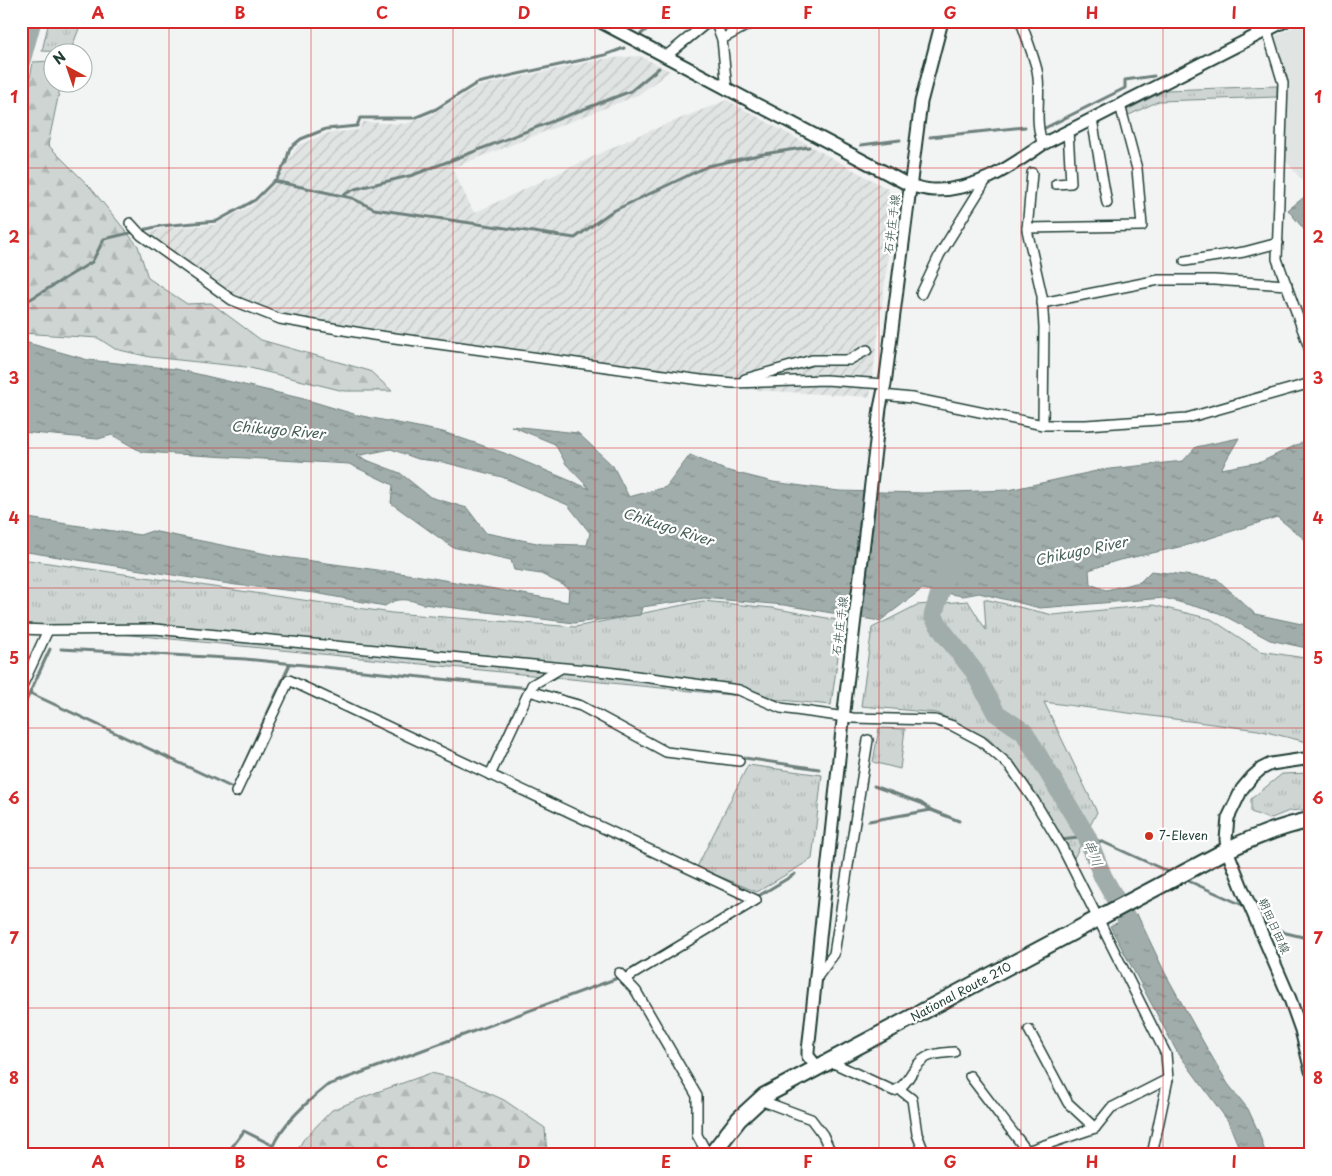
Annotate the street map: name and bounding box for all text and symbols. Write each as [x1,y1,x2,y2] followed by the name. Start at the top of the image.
[92,0,105,24] text: A
[235,0,246,24] text: B
[376,0,388,24] text: C
[518,0,530,24] text: D
[661,0,671,24] text: E
[803,0,813,24] text: F
[943,0,957,24] text: G
[1086,0,1098,24] text: H
[1231,0,1237,24] text: I
[42,42,92,92] north arrow
[48,46,70,69] text: N
[10,84,18,108] text: 1
[1314,84,1322,108] text: 1
[878,193,904,255] street label: 石井庄手線
[8,224,20,248] text: 2
[1312,224,1324,248] text: 2
[9,365,19,389] text: 3
[1313,365,1323,389] text: 3
[230,415,327,444] water label: Chikugo River
[620,502,718,552] water label: Chikugo River
[9,505,20,529] text: 4
[1313,505,1324,529] text: 4
[1033,530,1131,571] water label: Chikugo River
[826,595,852,657] street label: 石井庄手線
[9,645,19,669] text: 5
[1313,645,1323,669] text: 5
[8,785,20,809] text: 6
[1312,785,1324,809] text: 6
[1159,826,1208,844] place label: 7-Eleven
[1143,830,1155,842] marker: 7-Eleven
[1078,836,1109,870] water label: 串川
[1254,895,1295,957] street label: 朝田日田線
[9,925,19,949] text: 7
[1313,925,1323,949] text: 7
[907,957,1014,1025] street label: National Route 210
[9,1065,19,1089] text: 8
[1313,1065,1323,1089] text: 8
[92,1149,105,1173] text: A
[235,1149,246,1173] text: B
[376,1149,388,1173] text: C
[518,1149,530,1173] text: D
[661,1149,671,1173] text: E
[803,1149,813,1173] text: F
[943,1149,957,1173] text: G
[1086,1149,1098,1173] text: H
[1231,1149,1237,1173] text: I

